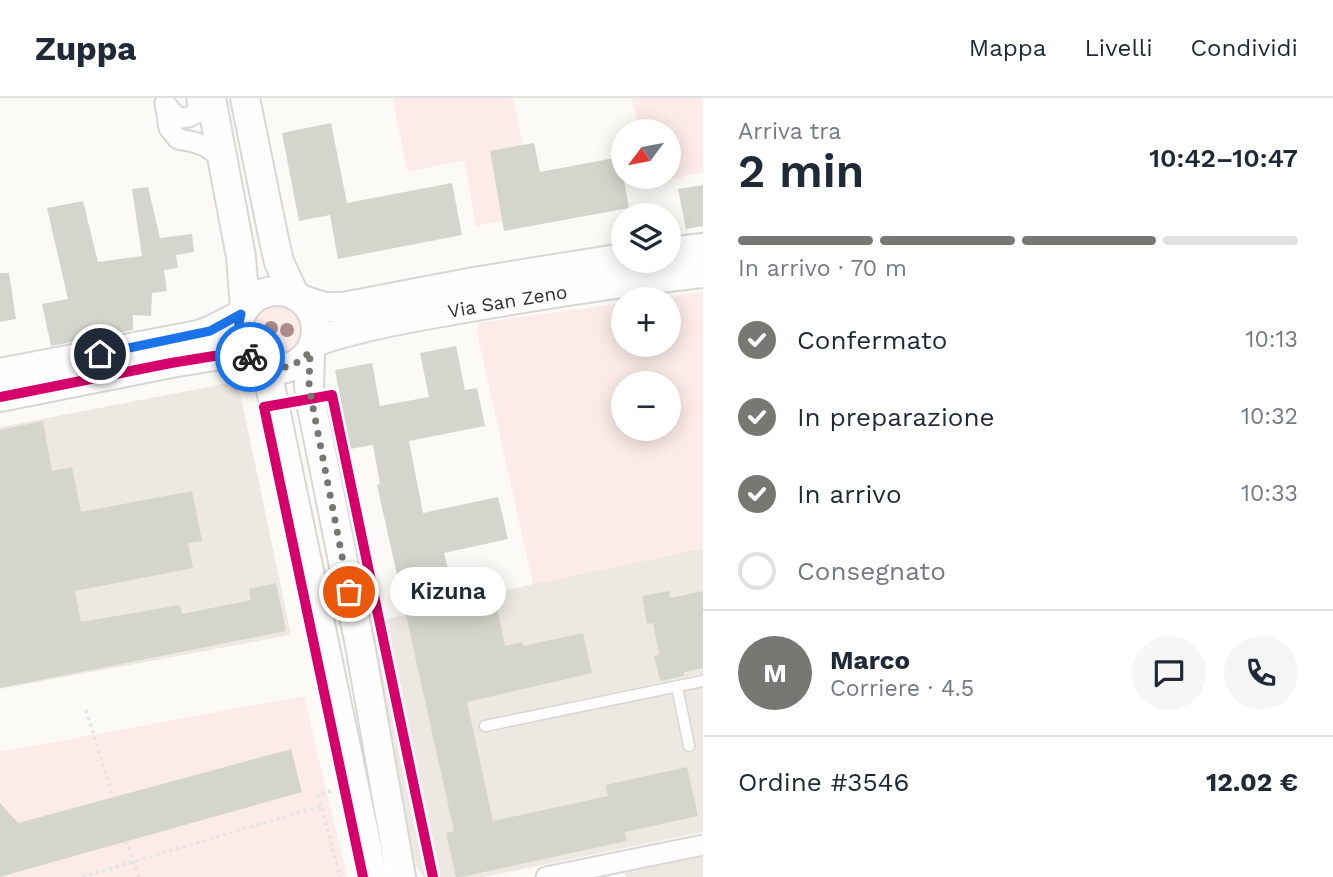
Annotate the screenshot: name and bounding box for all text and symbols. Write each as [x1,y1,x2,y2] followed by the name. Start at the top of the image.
[35,29,136,68] text: Zuppa
[969,34,1046,62] text: Mappa
[1084,34,1153,62] text: Livelli
[1191,34,1298,62] text: Condividi
[738,118,841,145] text: Arriva tra
[611,119,681,189] north arrow
[611,119,681,441] map controls
[1149,143,1298,173] text: 10:42–10:47
[738,144,864,198] text: 2 min
[611,203,681,273] button: layers
[738,255,907,282] text: In arrivo · 70 m
[446,280,569,322] street label: Via San Zeno
[611,287,681,357] button: +
[738,321,776,359] icon: check
[215,322,285,392] courier
[70,324,130,384] pin
[797,325,947,355] text: Confermato
[1246,326,1298,353] text: 10:13
[81,335,119,373] icon: home
[231,338,269,376] icon: bike
[611,371,681,441] button: −
[738,398,776,436] icon: check
[797,402,995,432] text: In preparazione
[1241,403,1298,430] text: 10:32
[738,475,776,513] icon: check
[797,479,902,509] text: In arrivo
[1241,480,1298,507] text: 10:33
[797,556,946,586] text: Consegnato
[319,562,379,622] pin
[391,568,506,616] callout: Kizuna
[330,573,368,611] icon: bag
[410,578,486,605] text: Kizuna
[1132,636,1206,710] button: chat
[1224,636,1298,710] button: phone
[830,645,910,675] text: Marco
[763,658,787,688] text: M
[830,675,974,702] text: Corriere · 4.5
[738,767,909,797] text: Ordine #3546
[1206,767,1298,797] text: 12.02 €

